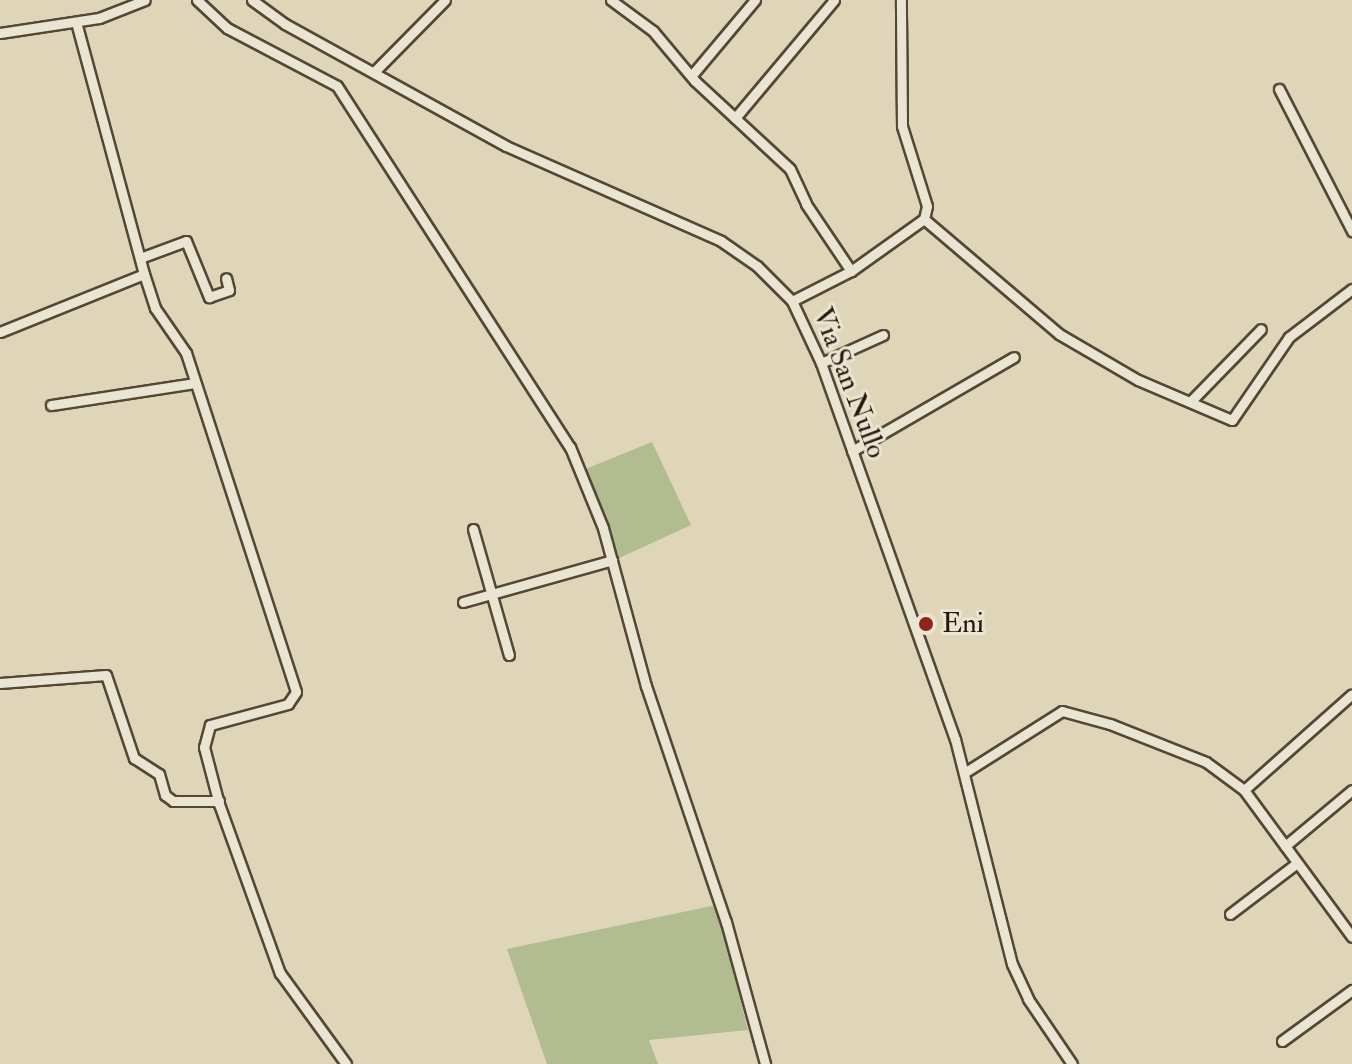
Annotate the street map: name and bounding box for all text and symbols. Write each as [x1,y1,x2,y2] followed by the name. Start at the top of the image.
[805,303,893,463] street label: Via San Nullo
[942,607,984,641] place label: Eni
[917,615,935,633] marker: Eni

